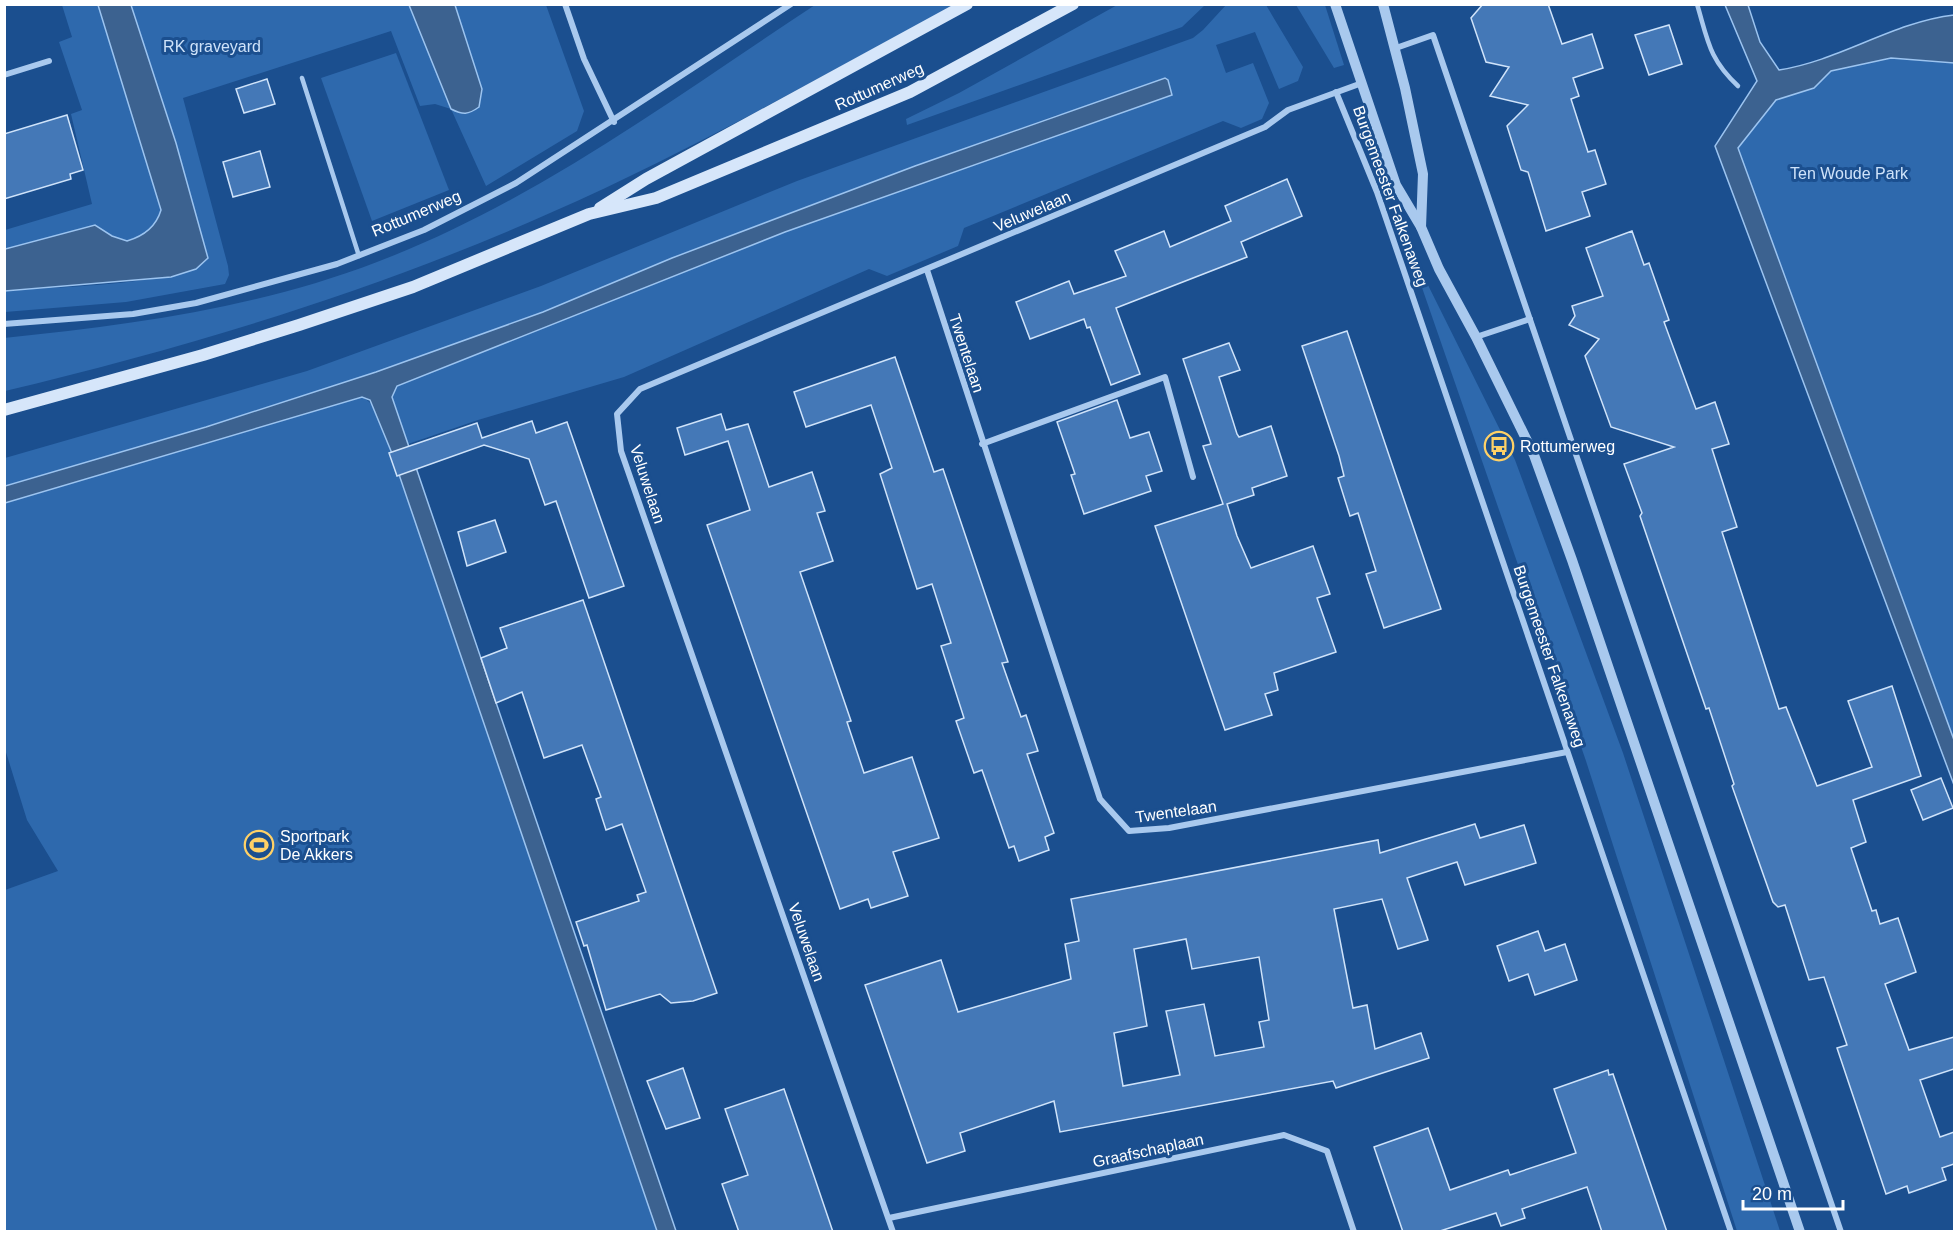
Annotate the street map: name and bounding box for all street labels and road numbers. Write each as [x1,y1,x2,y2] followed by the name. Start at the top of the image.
[832,59,926,114] street label: Rottumerweg
[1350,103,1431,289] street label: Burgemeester Falkenaweg
[369,187,463,240] street label: Rottumerweg
[991,188,1073,235] street label: Veluwelaan
[946,312,987,395] street label: Twentelaan
[627,443,668,526] street label: Veluwelaan
[1510,563,1589,749] street label: Burgemeester Falkenaweg
[1134,797,1218,826] street label: Twentelaan
[785,901,828,984] street label: Veluwelaan
[1091,1130,1205,1171] street label: Graafschaplaan

